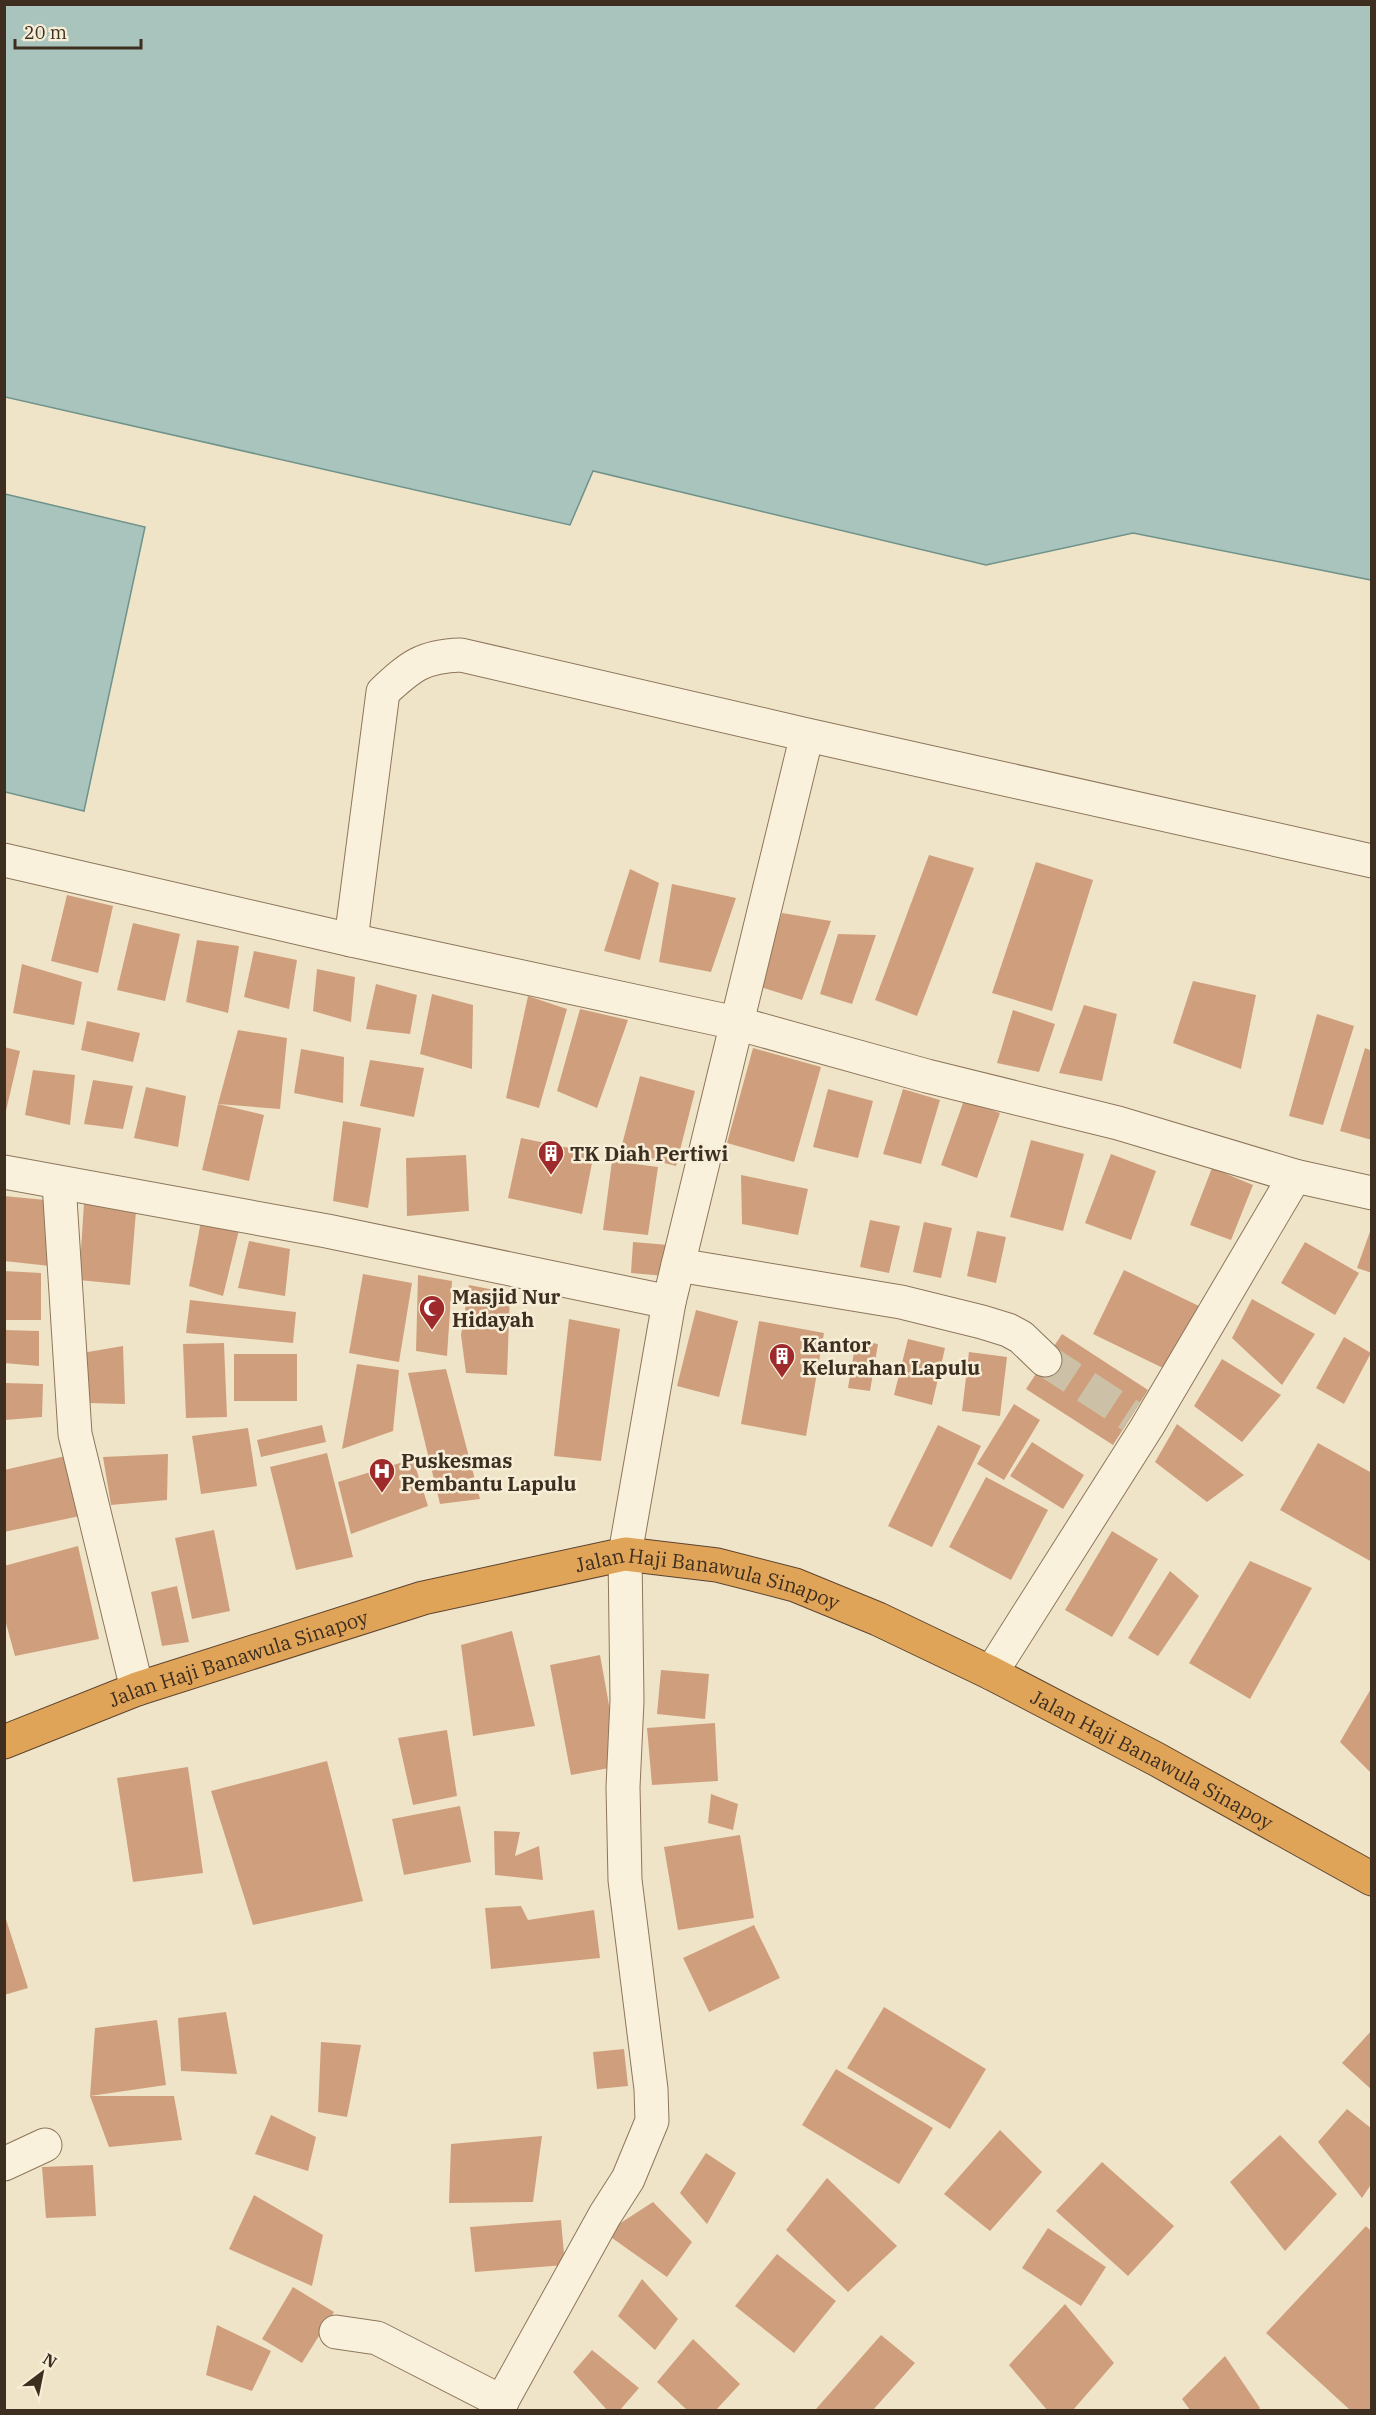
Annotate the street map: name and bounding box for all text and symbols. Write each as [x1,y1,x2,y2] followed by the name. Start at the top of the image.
[15,12,141,50] scale bar
[24,21,67,44] text: 20 m
[536,1138,566,1176] building icon: TK Diah Pertiwi
[570,1140,728,1167] place label: TK Diah Pertiwi
[452,1283,561,1333] place label: Masjid Nur Hidayah
[417,1293,447,1331] mosque icon: Masjid Nur Hidayah
[802,1331,980,1381] place label: Kantor Kelurahan Lapulu
[767,1341,797,1379] building icon: Kantor Kelurahan Lapulu
[401,1447,576,1497] place label: Puskesmas Pembantu Lapulu
[367,1456,397,1494] hospital icon: Puskesmas Pembantu Lapulu
[573,1540,844,1616] street label: Jalan Haji Banawula Sinapoy
[104,1603,372,1713] street label: Jalan Haji Banawula Sinapoy
[1027,1683,1279,1835] street label: Jalan Haji Banawula Sinapoy
[12,2343,72,2403] north arrow
[39,2348,61,2372] text: N

